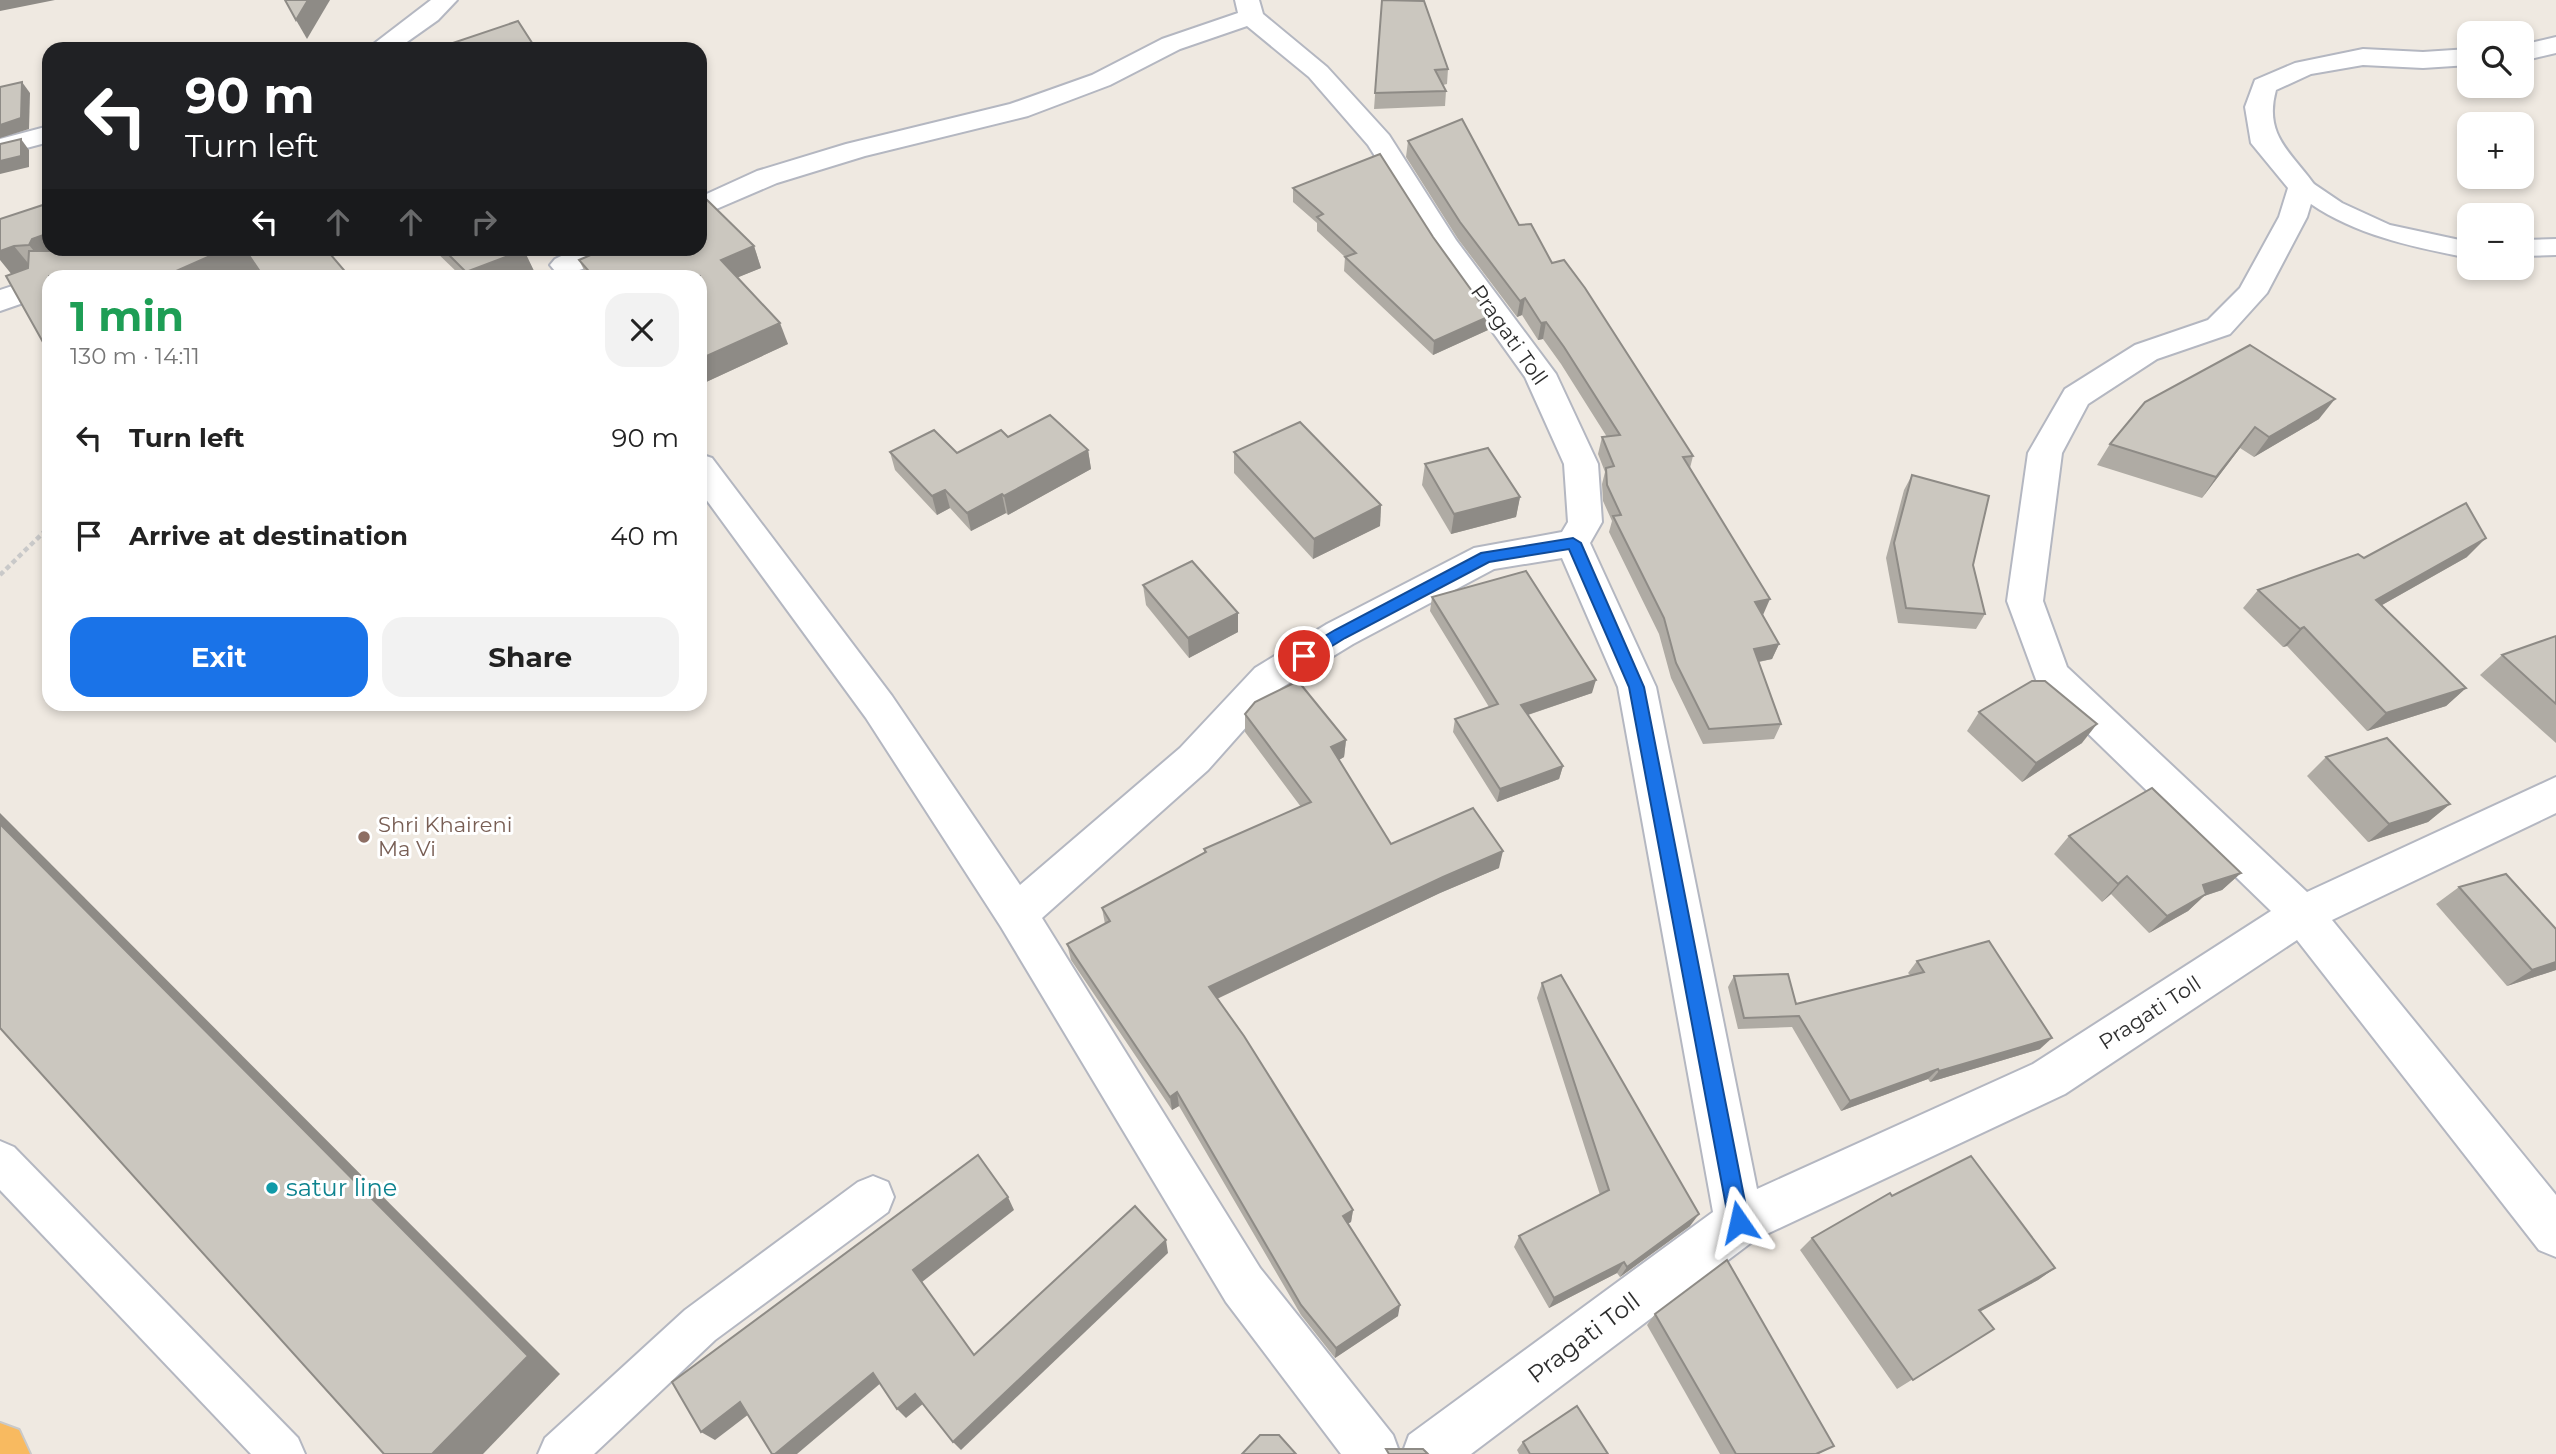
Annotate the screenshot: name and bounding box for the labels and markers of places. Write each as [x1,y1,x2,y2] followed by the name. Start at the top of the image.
[1274,626,1334,686] pin
[378,812,512,861] place label: Shri Khaireni Ma Vi
[356,829,372,845] marker: Shri Khaireni Ma Vi
[286,1173,397,1202] place label: satur line
[264,1180,280,1196] marker: satur line

